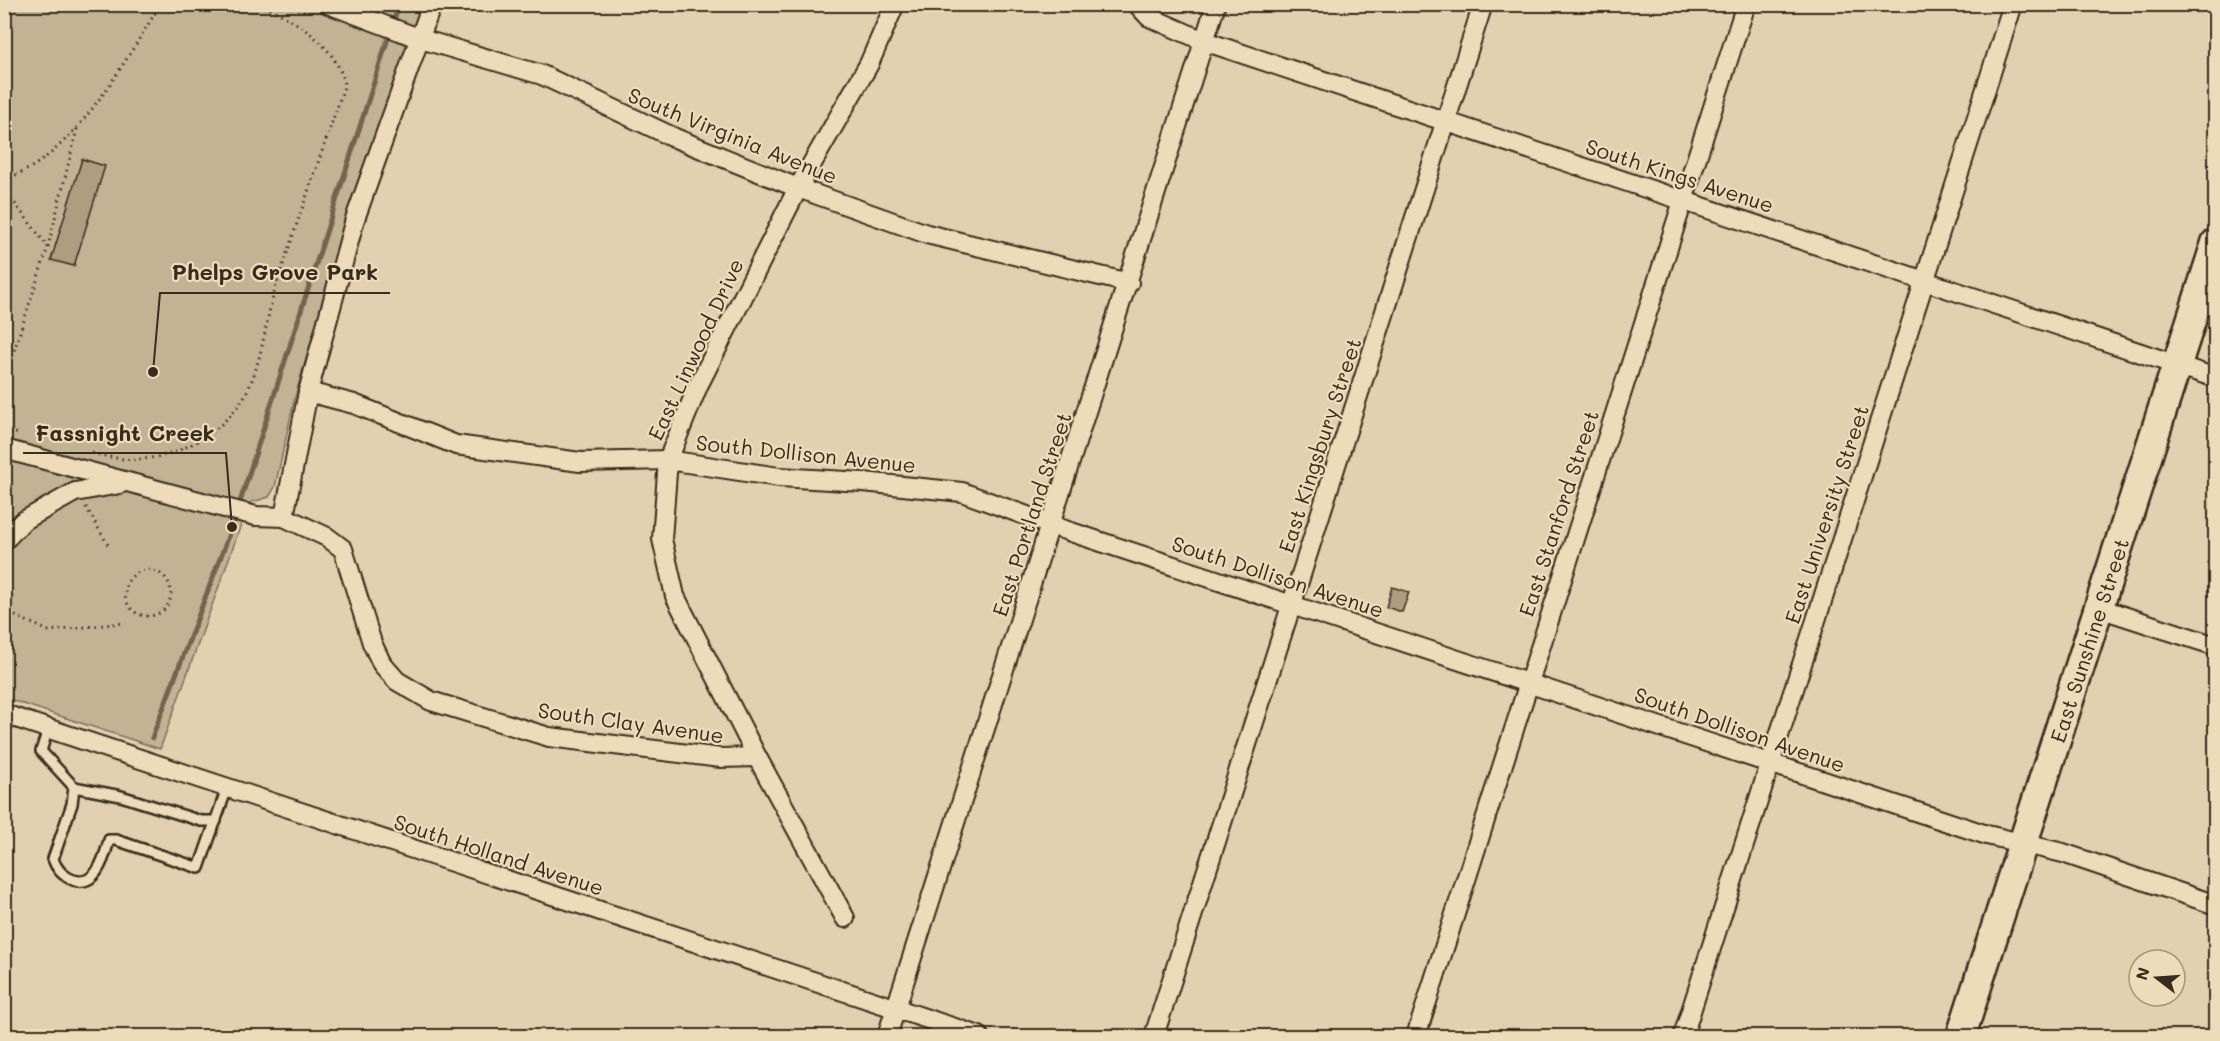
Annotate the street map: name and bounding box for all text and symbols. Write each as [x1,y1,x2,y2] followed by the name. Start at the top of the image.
[624,81,842,189] street label: South Virginia Avenue
[1583,132,1777,218] street label: South Kings Avenue
[160,253,390,293] callout: Phelps Grove Park
[641,254,749,444] street label: East Linwood Drive
[172,257,378,286] text: Phelps Grove Park
[1271,334,1367,556] street label: East Kingsbury Street
[1778,401,1874,627] street label: East University Street
[1512,407,1604,619] street label: East Stanford Street
[985,408,1077,620] street label: East Portland Street
[23,413,226,453] callout: Fassnight Creek
[35,418,215,447] text: Fassnight Creek
[695,428,917,478] street label: South Dollison Avenue
[1169,529,1387,623] street label: South Dollison Avenue
[2043,534,2134,746] street label: East Sunshine Street
[1631,680,1849,778] street label: South Dollison Avenue
[536,696,726,748] street label: South Clay Avenue
[391,807,607,901] street label: South Holland Avenue
[2127,948,2187,1008] north arrow
[2130,965,2154,982] text: N

